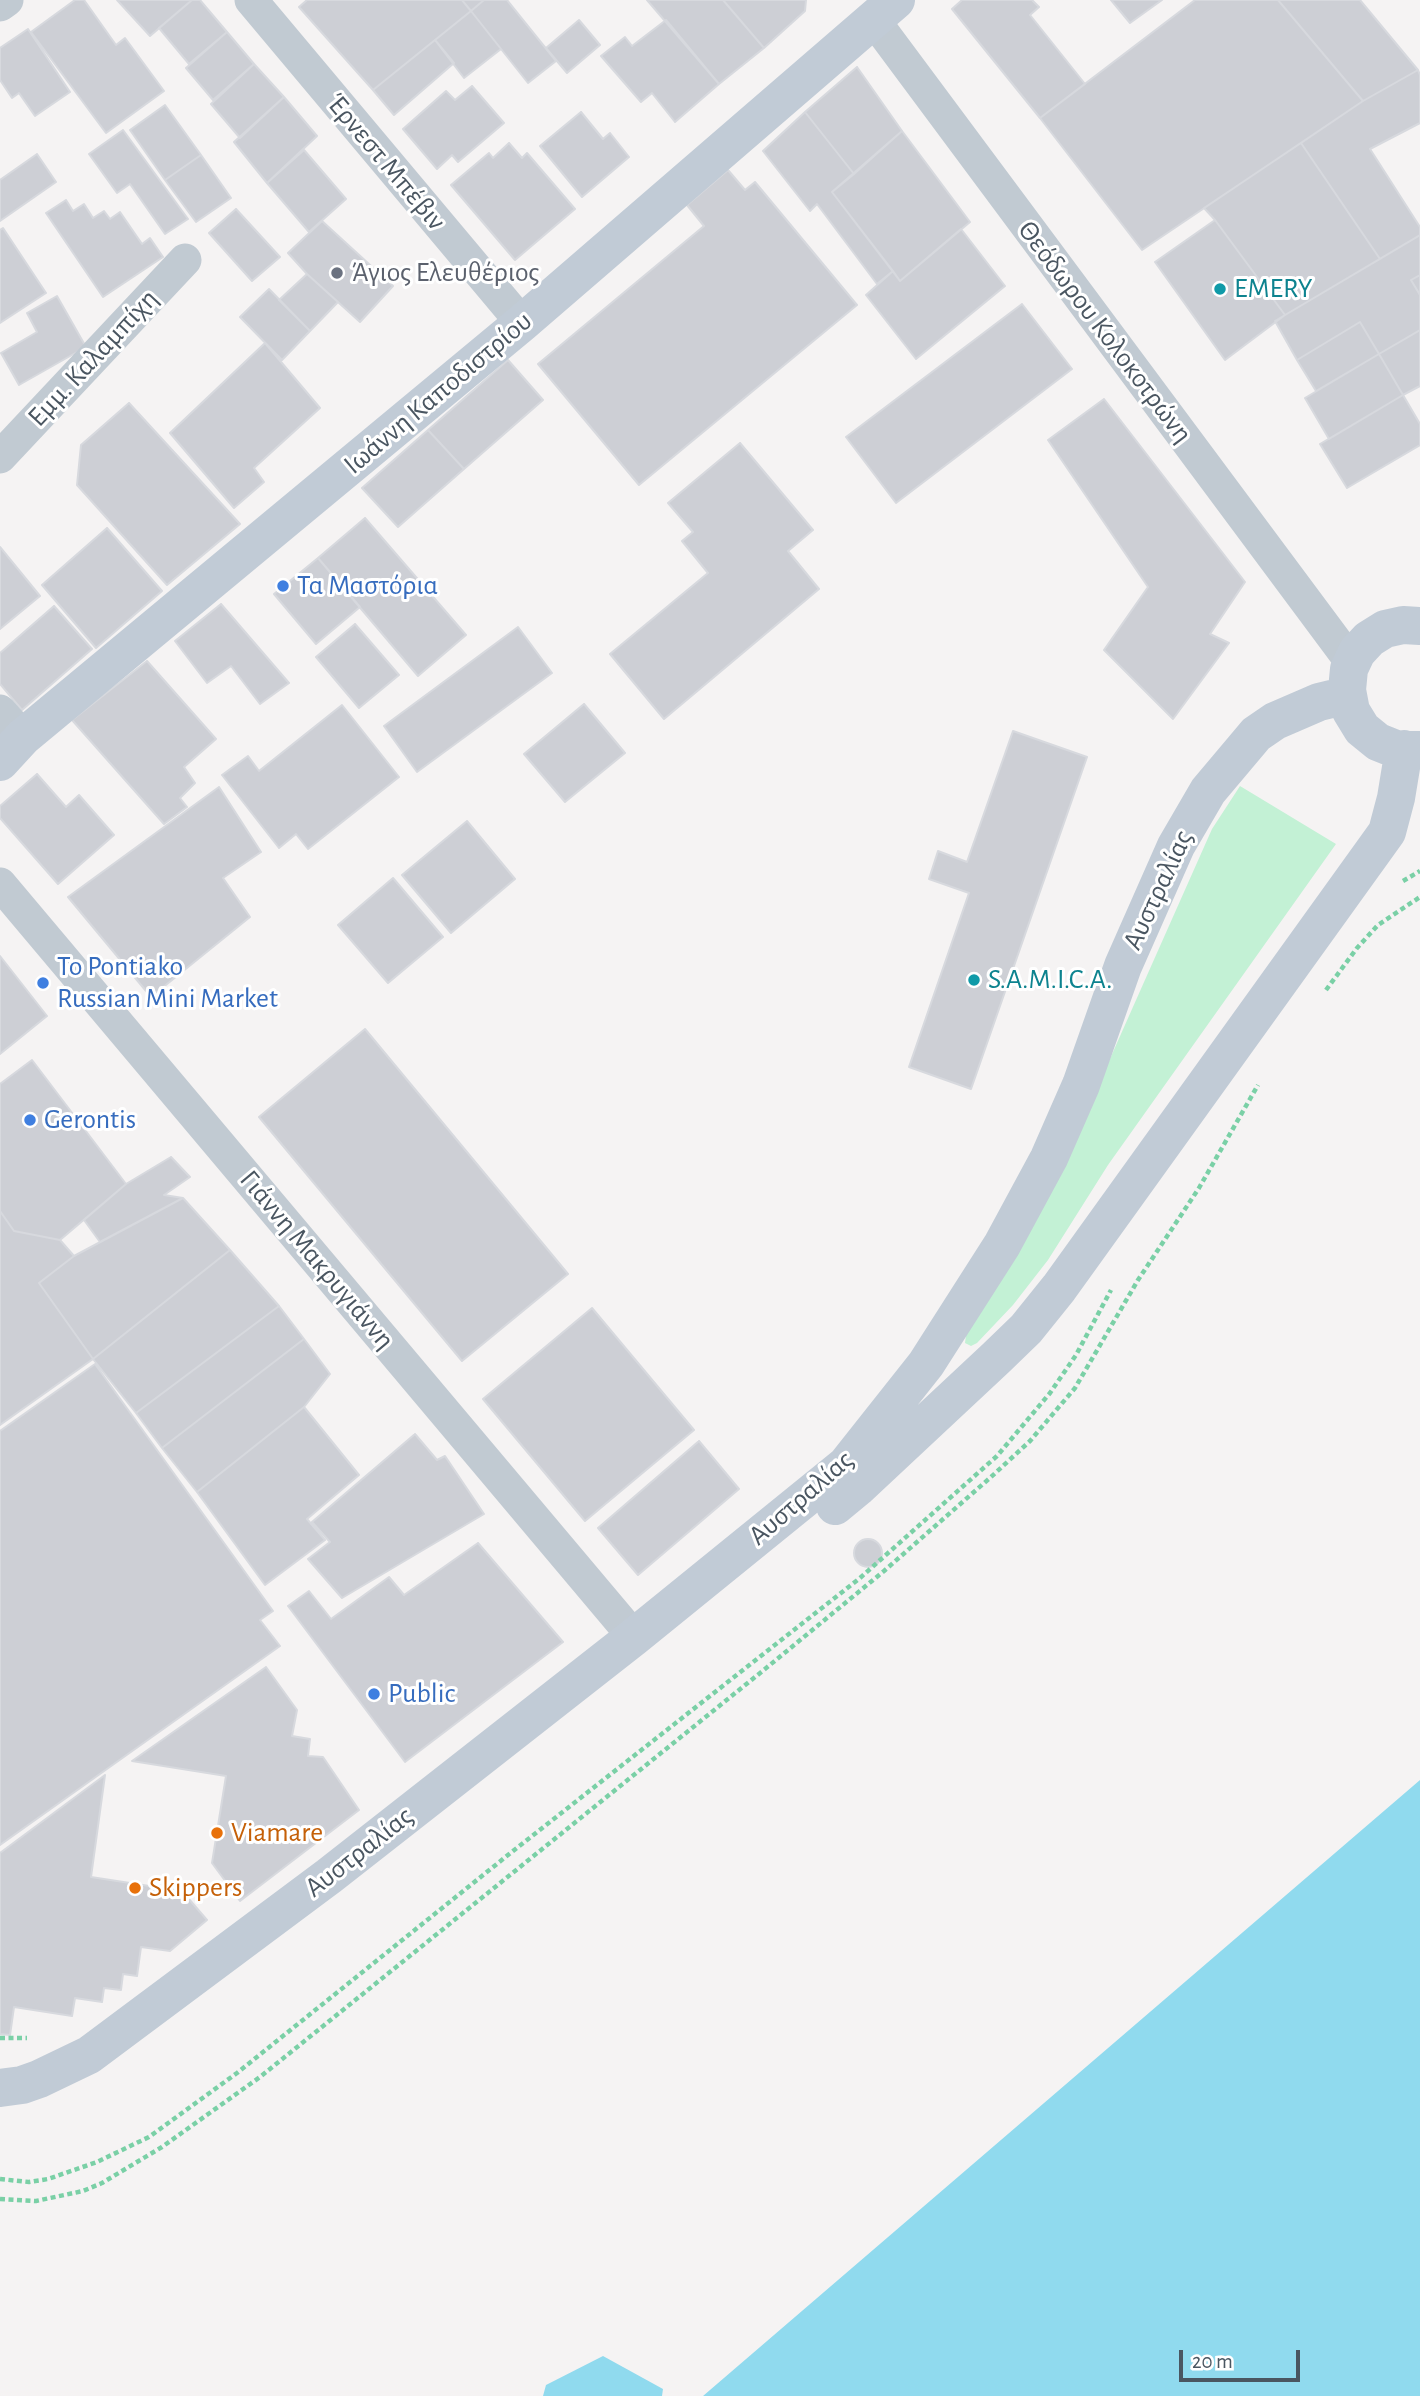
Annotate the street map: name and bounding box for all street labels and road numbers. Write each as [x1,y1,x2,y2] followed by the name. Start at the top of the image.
[319,87,453,237] street label: Έρνεστ Μπέβιν
[1010,214,1200,450] street label: Θεόδωρου Κολοκοτρώνη
[21,282,165,434] street label: Εμμ. Καλαμπίχη
[337,304,539,482] street label: Ιωάννη Καποδιστρίου
[1116,825,1200,955] street label: Αυστραλίας
[232,1164,402,1356] street label: Γιάννη Μακρυγιάννη
[742,1443,860,1553] street label: Αυστραλίας
[298,1799,420,1905] street label: Αυστραλίας

